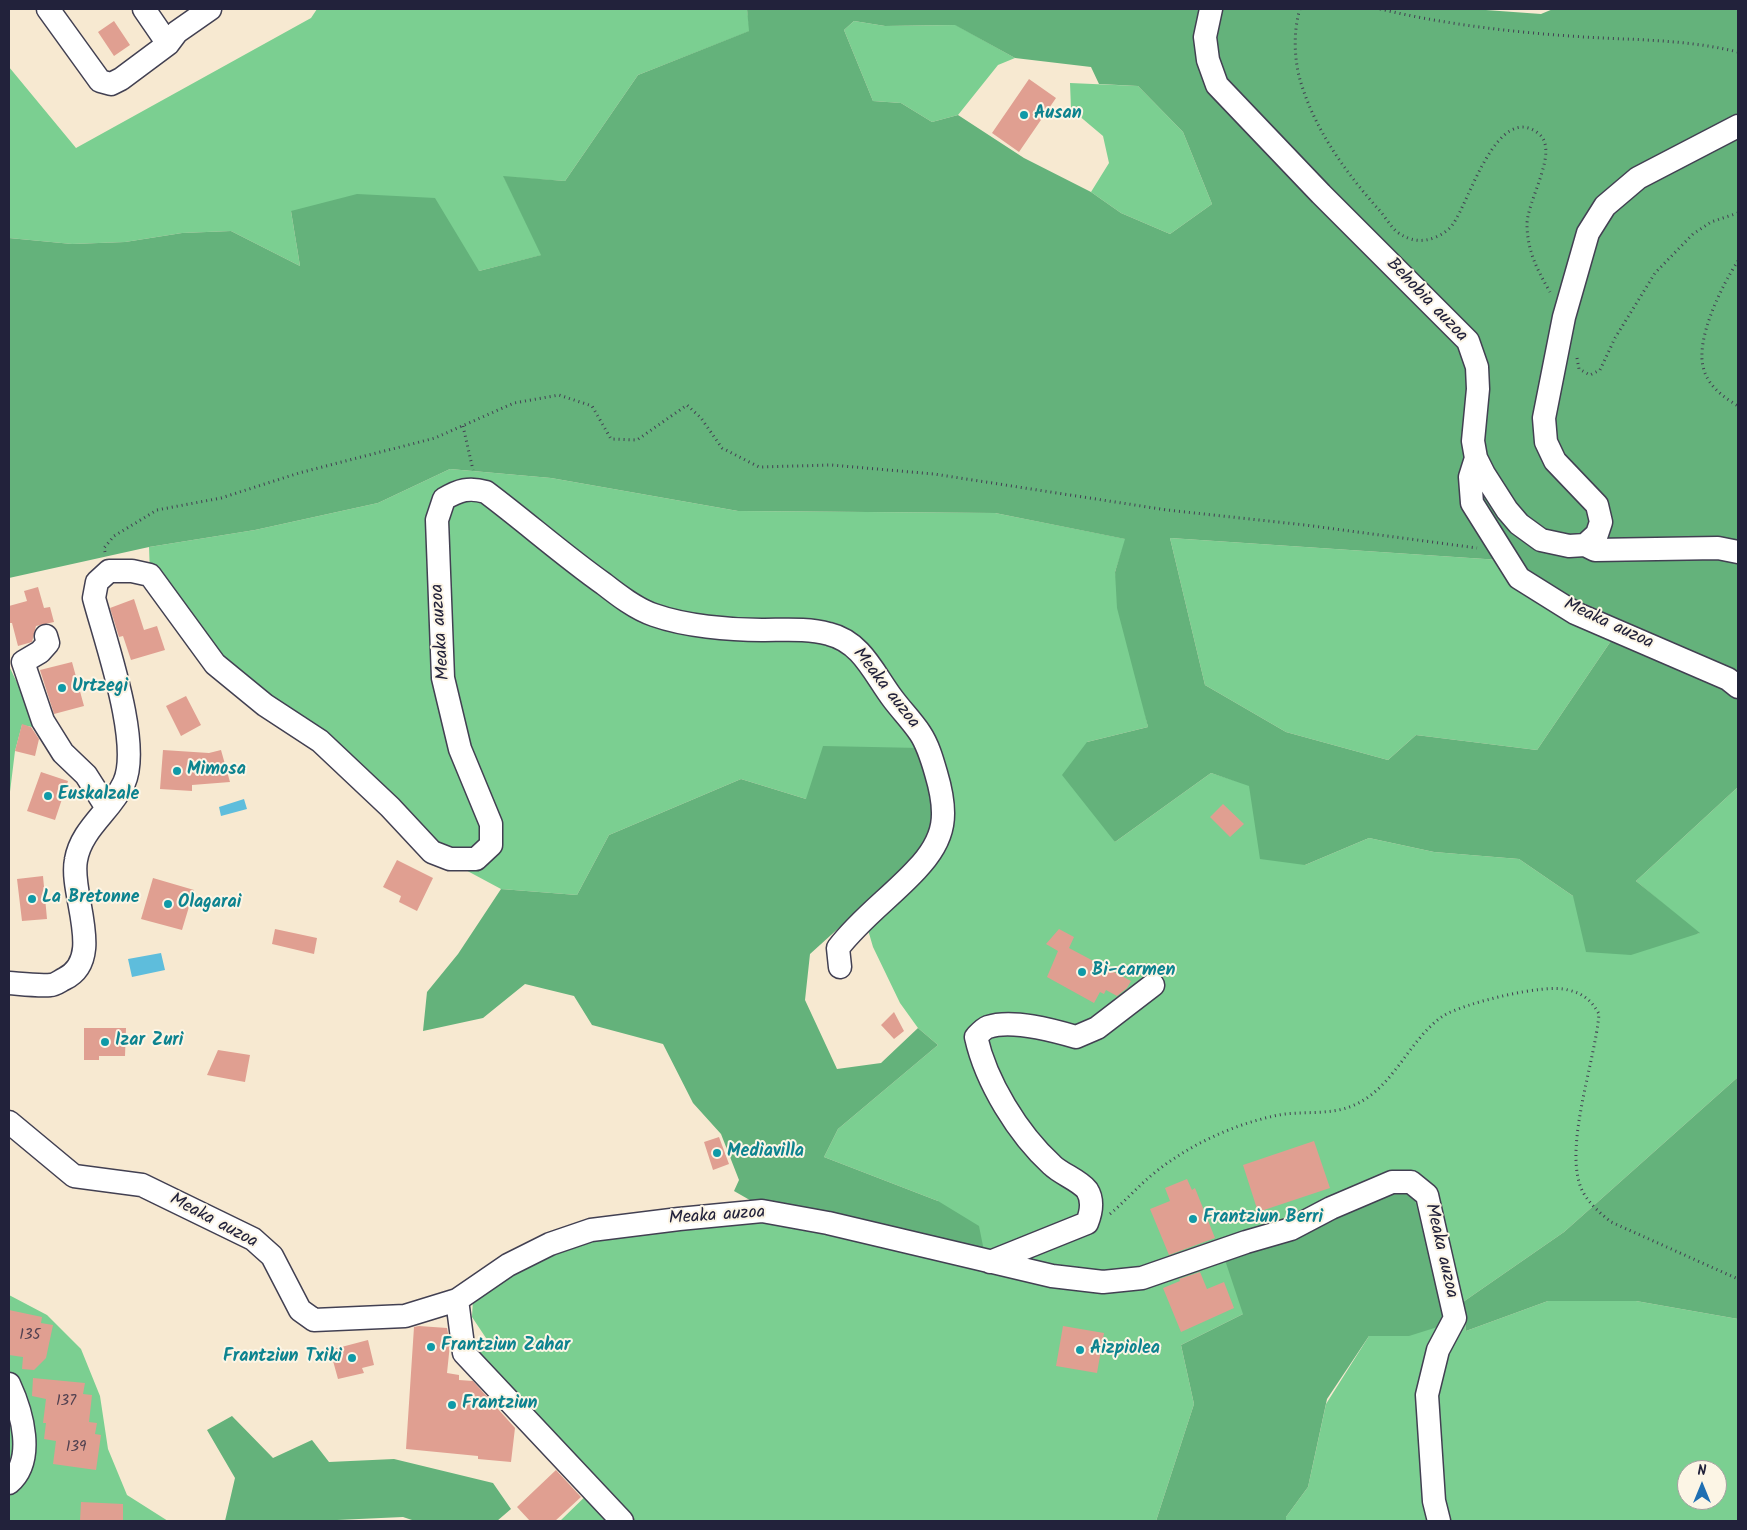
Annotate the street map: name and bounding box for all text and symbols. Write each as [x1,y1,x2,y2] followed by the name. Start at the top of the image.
[1034,104,1082,126] place label: Ausan
[1018,109,1030,121] marker: Ausan
[1381,255,1471,347] street label: Behobia auzoa
[428,583,456,681] street label: Meaka auzoa
[1560,595,1656,655] street label: Meaka auzoa
[847,644,923,734] street label: Meaka auzoa
[72,677,128,699] place label: Urtzegi
[56,682,68,694] marker: Urtzegi
[187,760,246,782] place label: Mimosa
[171,765,183,777] marker: Mimosa
[58,785,139,807] place label: Euskalzale
[42,790,54,802] marker: Euskalzale
[42,888,140,910] place label: La Bretonne
[26,893,38,905] marker: La Bretonne
[178,893,241,915] place label: Olagarai
[162,898,174,910] marker: Olagarai
[1092,961,1175,983] place label: Bi-carmen
[1076,966,1088,978] marker: Bi-carmen
[115,1031,183,1053] place label: Izar Zuri
[99,1036,111,1048] marker: Izar Zuri
[727,1142,804,1164] place label: Mediavilla
[711,1147,723,1159] marker: Mediavilla
[165,1190,261,1254] street label: Meaka auzoa
[1419,1202,1461,1300] street label: Meaka auzoa
[668,1203,766,1231] street label: Meaka auzoa
[1203,1208,1323,1230] place label: Frantziun Berri
[1187,1213,1199,1225] marker: Frantziun Berri
[19,1327,41,1345] house number: 135
[441,1336,570,1358] place label: Frantziun Zahar
[1090,1339,1160,1361] place label: Aizpiolea
[425,1341,437,1353] marker: Frantziun Zahar
[1074,1344,1086,1356] marker: Aizpiolea
[223,1347,342,1369] place label: Frantziun Txiki
[346,1352,358,1364] marker: Frantziun Txiki
[56,1393,76,1411] house number: 137
[462,1394,538,1416] place label: Frantziun
[446,1399,458,1411] marker: Frantziun
[66,1439,86,1457] house number: 139
[1677,1460,1727,1510] north arrow
[1698,1460,1706,1482] text: N

